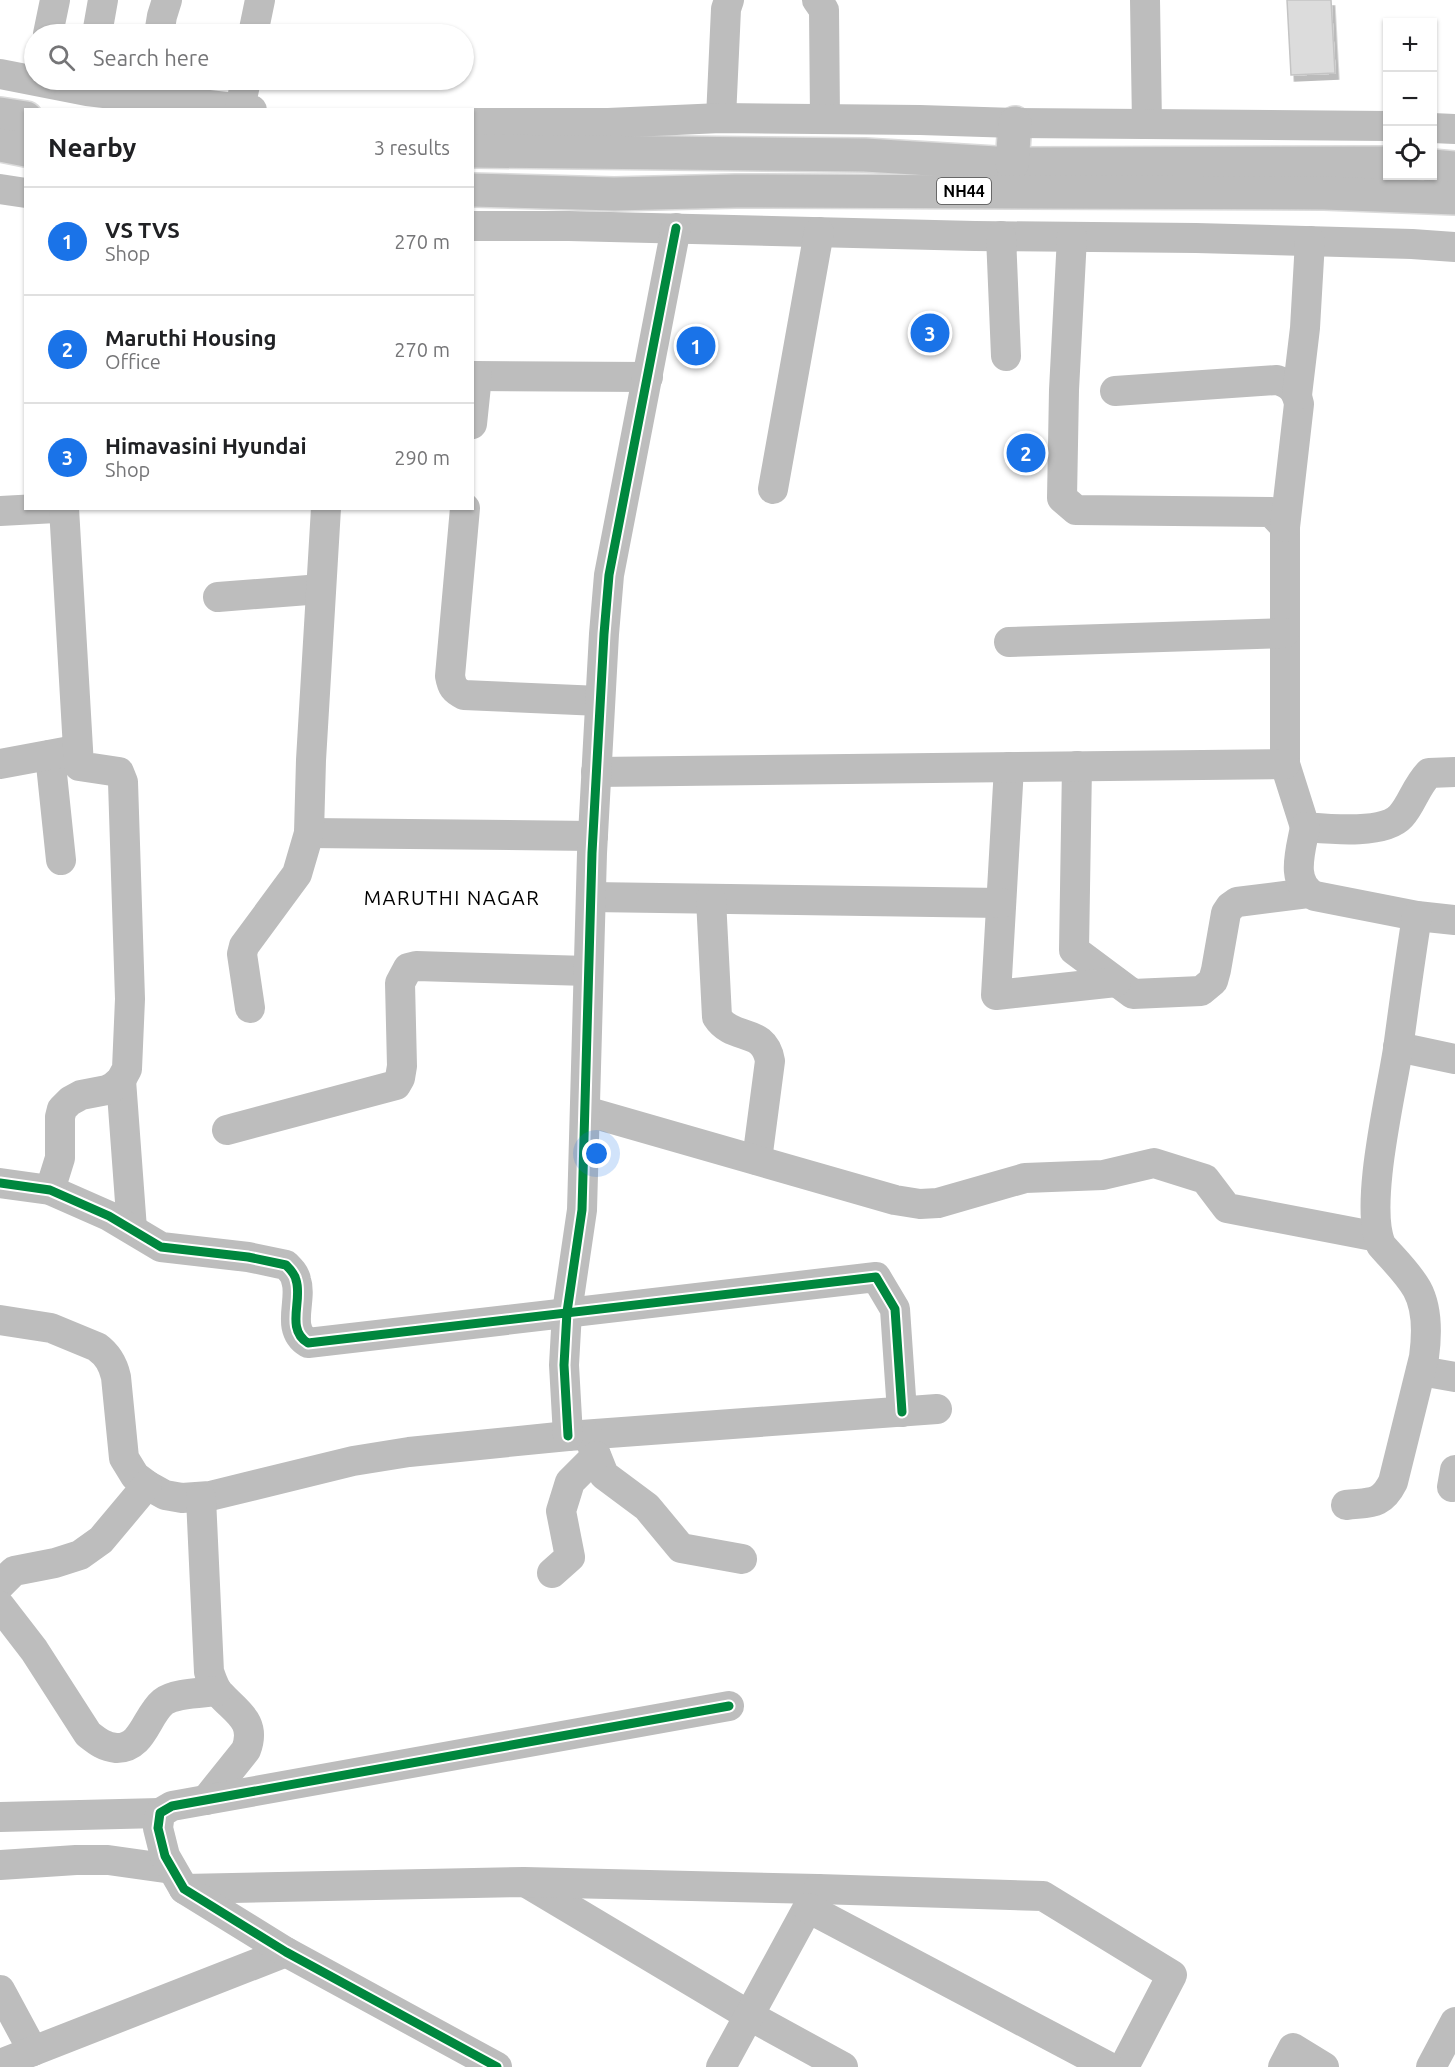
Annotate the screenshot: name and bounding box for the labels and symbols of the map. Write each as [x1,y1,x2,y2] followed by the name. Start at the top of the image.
[937,178,991,204] road number: NH44
[910,310,950,356] pin: 3
[676,324,716,368] pin: 1
[1006,430,1046,476] pin: 2
[364,886,540,909] district label: MARUTHI NAGAR
[582,1139,611,1168] your location

